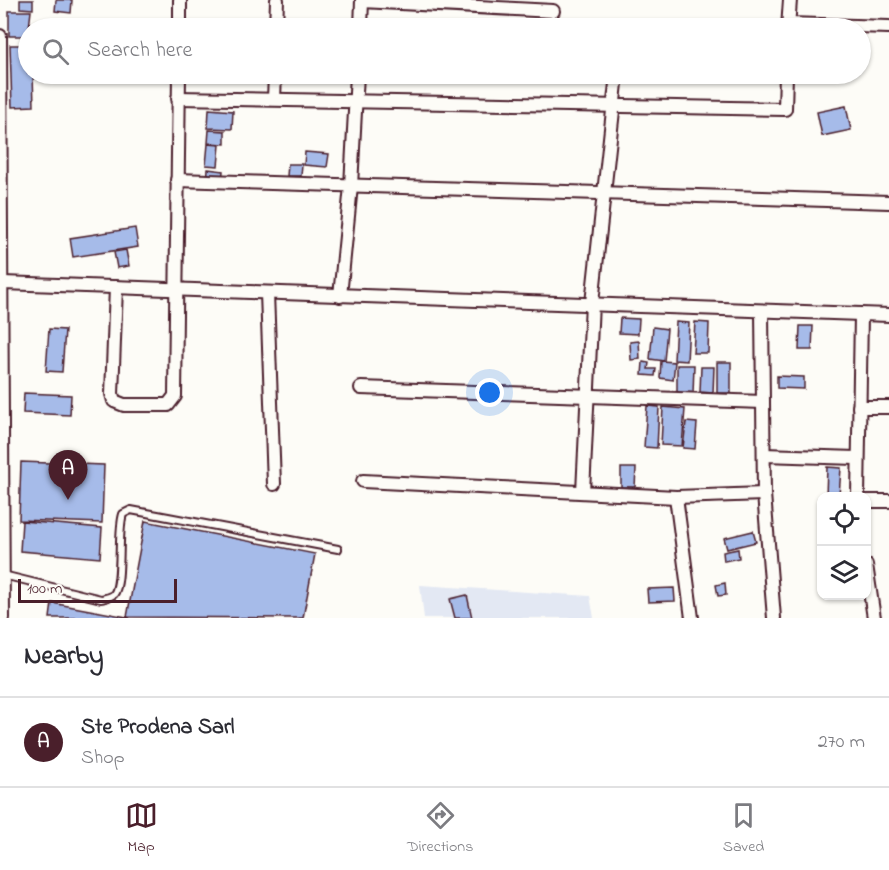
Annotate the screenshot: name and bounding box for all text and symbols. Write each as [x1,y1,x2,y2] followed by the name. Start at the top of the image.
[18,18,871,84] search box
[39,35,72,68] icon: search
[87,35,192,67] text: Search here
[475,378,504,407] your location
[48,450,88,500] pin: A
[817,492,871,600] map controls
[817,492,871,546] button: locate
[817,546,871,600] button: layers
[18,576,177,604] scale bar
[27,577,62,601] text: 100 m
[24,638,103,676] text: Nearby
[81,712,235,744] text: Ste Prodena Sarl
[37,728,50,757] text: A
[818,728,865,757] text: 270 m
[81,744,125,773] text: Shop
[125,799,158,859] tab: Map
[407,799,473,859] tab: Directions
[723,799,764,859] tab: Saved

